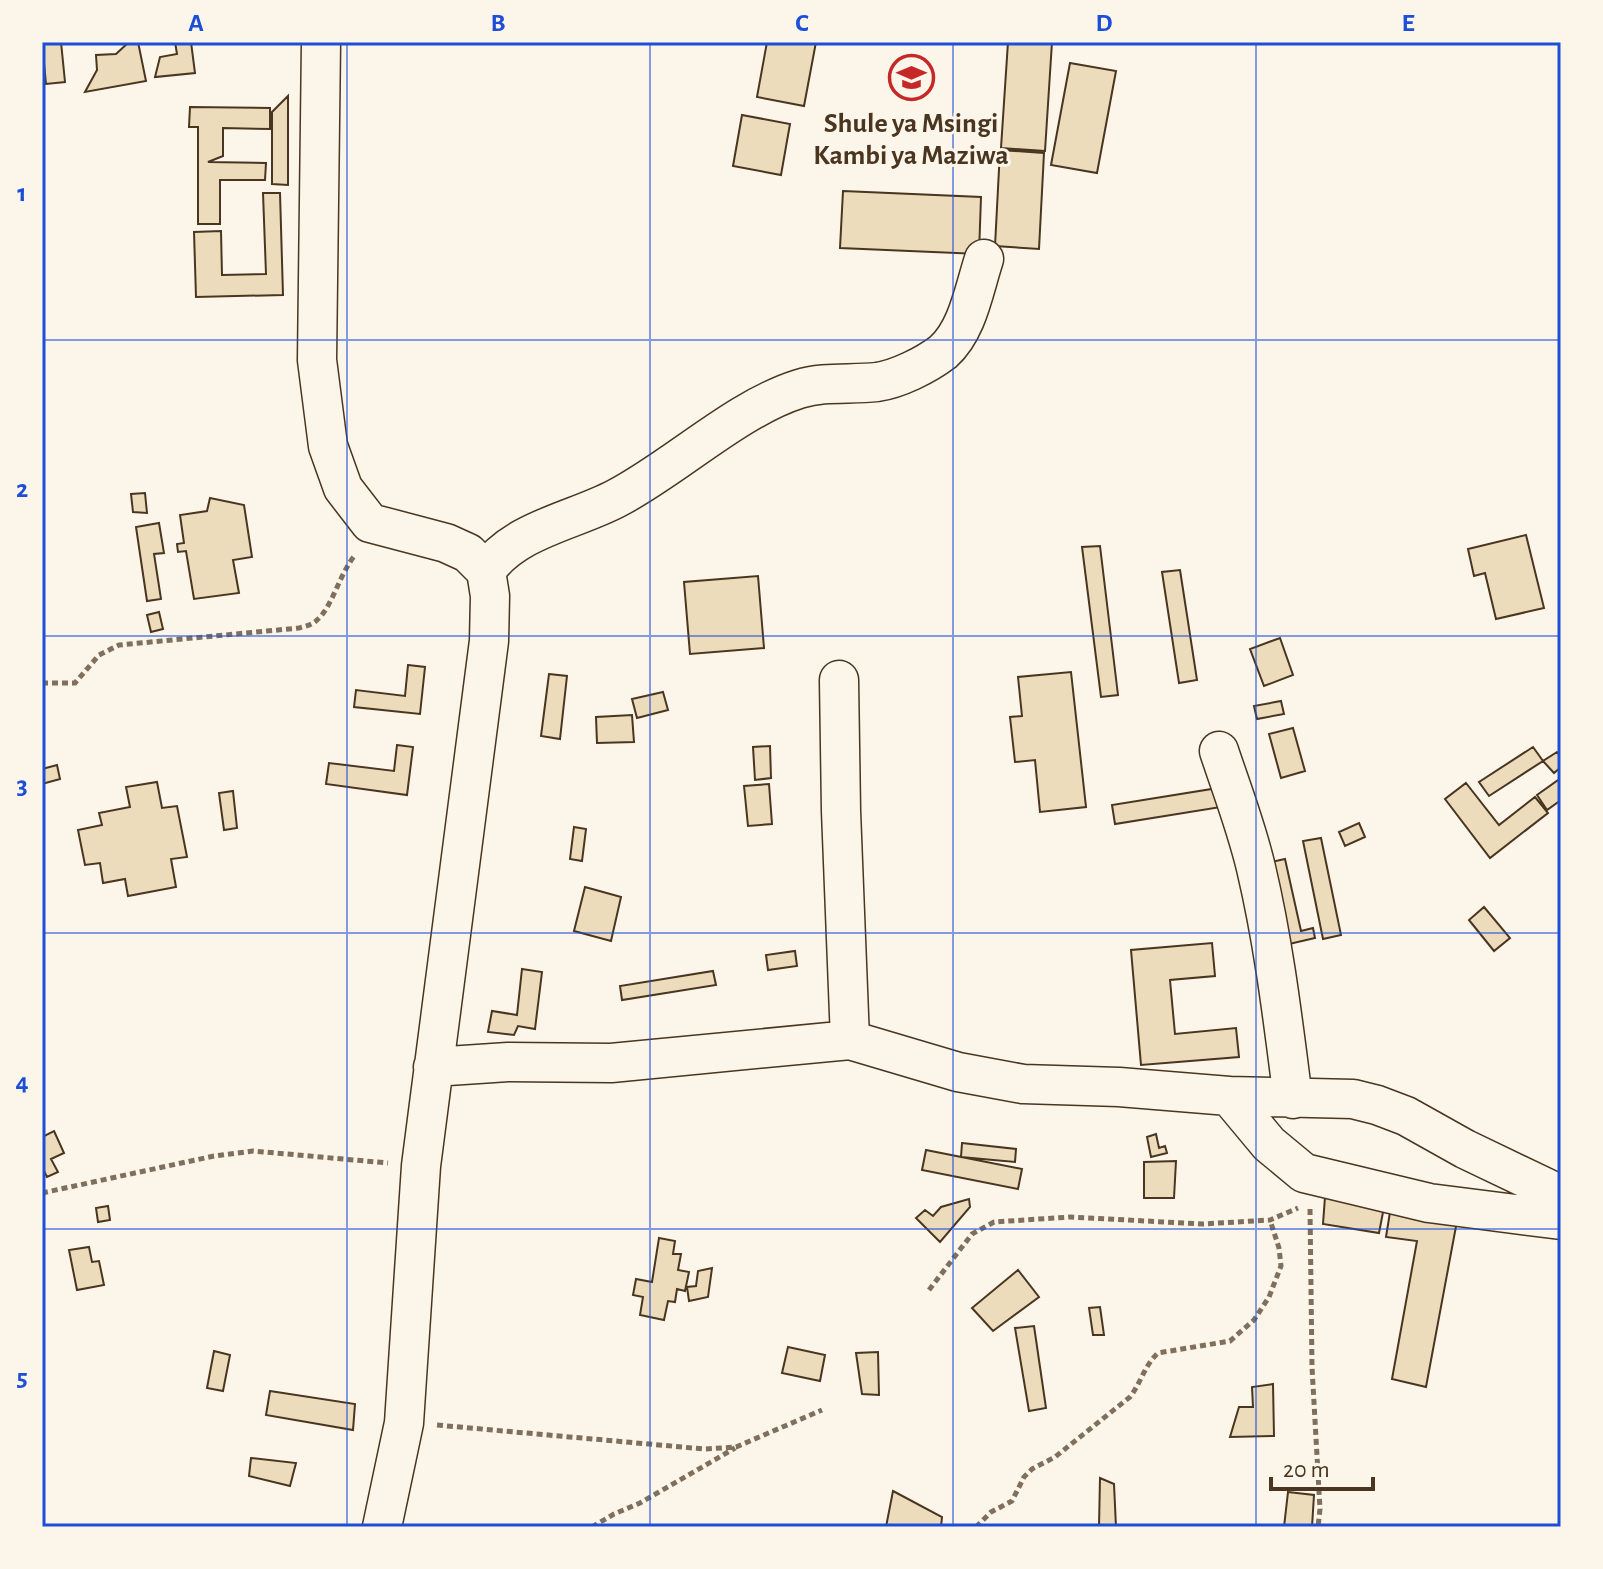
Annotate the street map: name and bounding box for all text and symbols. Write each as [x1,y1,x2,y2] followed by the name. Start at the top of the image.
[188,10,204,36] text: A
[490,10,506,36] text: B
[795,10,809,36] text: C
[1095,10,1113,36] text: D
[1401,10,1415,36] text: E
[887,54,935,102] school or university icon: Shule ya Msingi Kambi ya Maziwa
[813,110,1009,170] place label: Shule ya Msingi Kambi ya Maziwa
[17,180,27,206] text: 1
[16,476,28,502] text: 2
[16,773,28,799] text: 3
[15,1069,29,1095] text: 4
[16,1365,28,1391] text: 5
[1271,1441,1373,1491] scale bar
[1283,1458,1330,1482] text: 20 m

